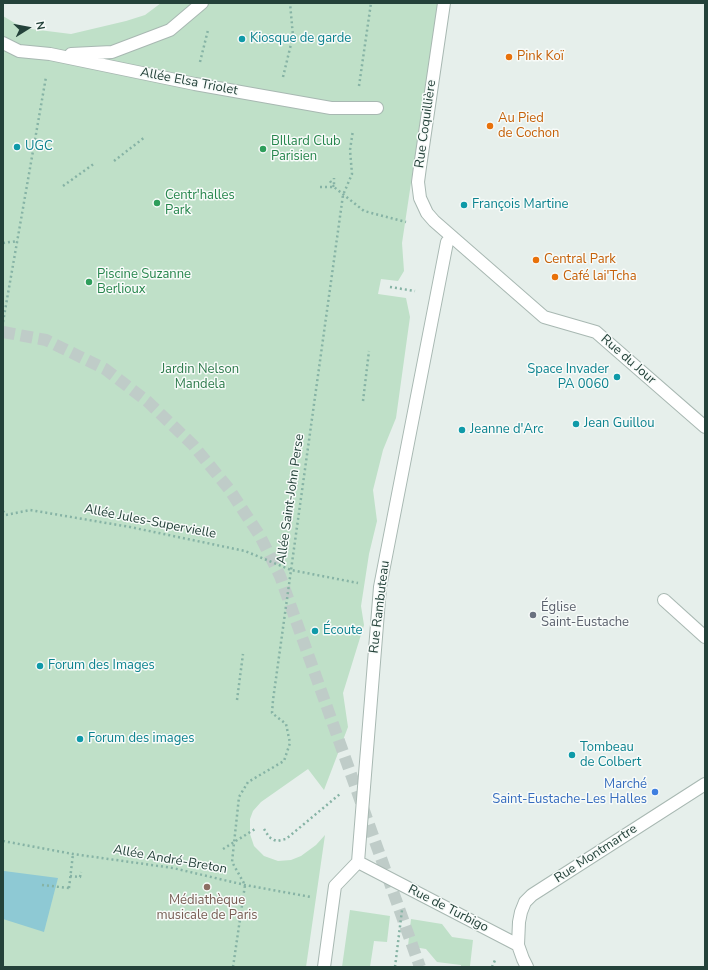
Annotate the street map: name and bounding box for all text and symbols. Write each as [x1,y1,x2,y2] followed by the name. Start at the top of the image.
[8,8,48,48] north arrow
[32,20,48,31] text: N
[250,31,351,47] place label: Kiosque de garde
[237,34,247,44] marker: Kiosque de garde
[517,49,564,65] place label: Pink Koï
[504,52,514,62] marker: Pink Koï
[139,65,239,99] street label: Allée Elsa Triolet
[412,79,440,169] street label: Rue Coquillière
[498,111,559,142] place label: Au Pied de Cochon
[485,121,495,131] marker: Au Pied de Cochon
[271,134,341,165] place label: BIllard Club Parisien
[25,139,53,155] place label: UGC
[12,142,22,152] marker: UGC
[258,144,268,154] marker: BIllard Club Parisien
[165,188,235,219] place label: Centr'halles Park
[472,197,568,213] place label: François Martine
[152,198,162,208] marker: Centr'halles Park
[459,200,469,210] marker: François Martine
[544,252,616,268] place label: Central Park
[531,255,541,265] marker: Central Park
[97,267,191,298] place label: Piscine Suzanne Berlioux
[563,269,637,285] place label: Café lai'Tcha
[550,272,560,282] marker: Café lai'Tcha
[84,277,94,287] marker: Piscine Suzanne Berlioux
[597,332,659,388] street label: Rue du Jour
[161,362,239,393] park label: Jardin Nelson Mandela
[527,362,609,393] place label: Space Invader PA 0060
[612,372,622,382] marker: Space Invader PA 0060
[584,416,655,432] place label: Jean Guillou
[571,419,581,429] marker: Jean Guillou
[470,422,544,438] place label: Jeanne d'Arc
[457,425,467,435] marker: Jeanne d'Arc
[274,433,308,565] street label: Allée Saint-John Perse
[83,502,217,542] street label: Allée Jules-Supervielle
[367,560,393,654] street label: Rue Rambuteau
[541,600,629,631] place label: Église Saint-Eustache
[528,610,538,620] marker: Église Saint-Eustache
[323,623,362,639] place label: Écoute
[310,626,320,636] marker: Écoute
[48,658,155,674] place label: Forum des Images
[35,661,45,671] marker: Forum des Images
[88,731,194,747] place label: Forum des images
[75,734,85,744] marker: Forum des images
[580,740,641,771] place label: Tombeau de Colbert
[567,750,577,760] marker: Tombeau de Colbert
[492,777,647,808] place label: Marché Saint-Eustache-Les Halles
[650,787,660,797] marker: Marché Saint-Eustache-Les Halles
[552,821,640,887] street label: Rue Montmartre
[112,842,228,878] street label: Allée André-Breton
[202,882,212,892] marker: Médiathèque musicale de Paris
[405,882,491,936] street label: Rue de Turbigo
[156,893,258,924] place label: Médiathèque musicale de Paris

